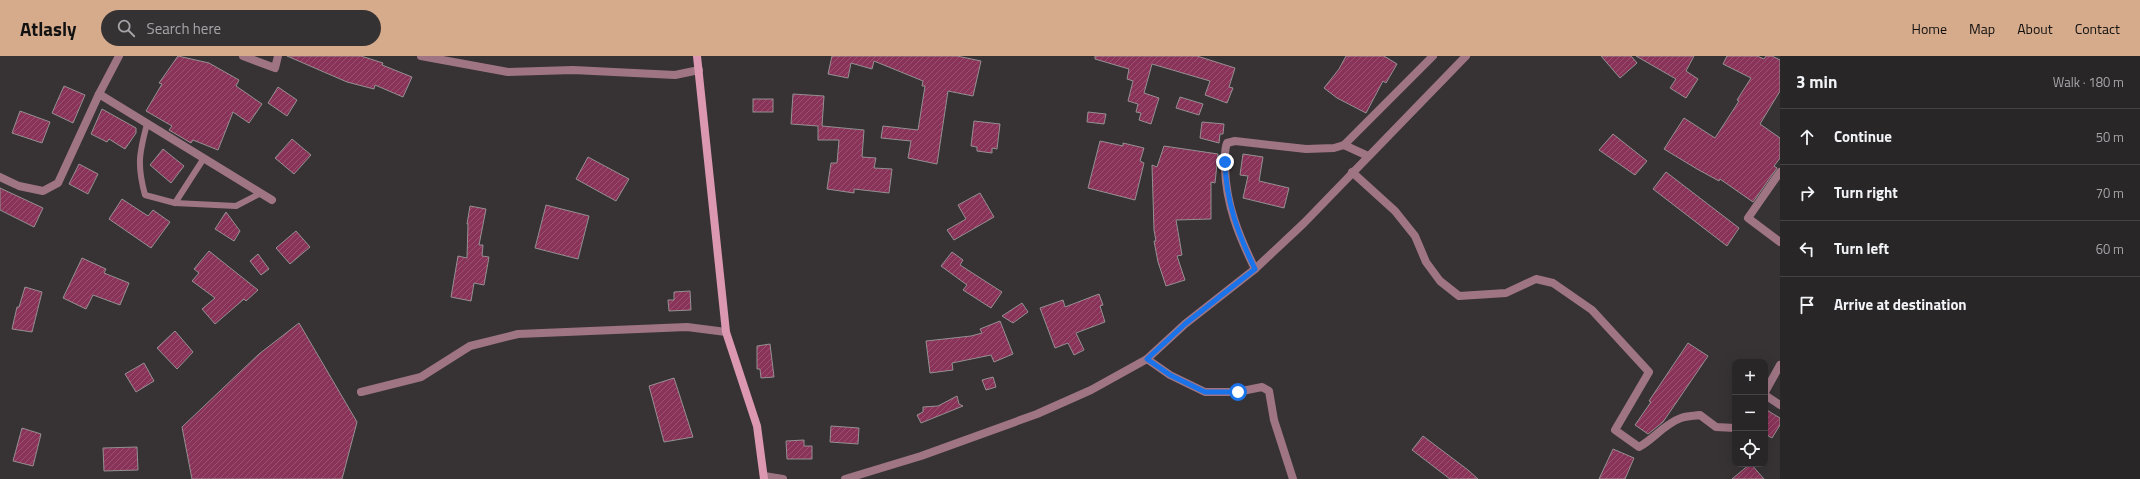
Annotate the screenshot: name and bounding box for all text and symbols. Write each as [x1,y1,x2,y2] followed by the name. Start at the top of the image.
[101,10,381,46] search box
[20,14,77,43] text: Atlasly
[115,17,137,39] icon: search
[147,17,221,40] text: Search here
[1912,18,1947,39] text: Home
[1969,18,1995,39] text: Map
[2017,18,2053,39] text: About
[2075,18,2120,39] text: Contact
[1796,69,1837,95] text: 3 min
[2053,72,2124,92] text: Walk · 180 m
[1834,125,1892,148] text: Continue
[1796,126,1818,148] icon: ahead
[2096,127,2124,147] text: 50 m
[1216,153,1234,171] route end
[1834,181,1898,204] text: Turn right
[1796,182,1818,204] icon: right
[2096,183,2124,203] text: 70 m
[1834,237,1889,260] text: Turn left
[1796,238,1818,260] icon: left
[2096,239,2124,259] text: 60 m
[1834,293,1967,316] text: Arrive at destination
[1796,294,1818,316] icon: arrive
[1732,359,1768,467] map controls
[1732,359,1768,395] button: +
[1229,383,1247,401] route start
[1732,395,1768,431] button: −
[1732,431,1768,467] button: locate

